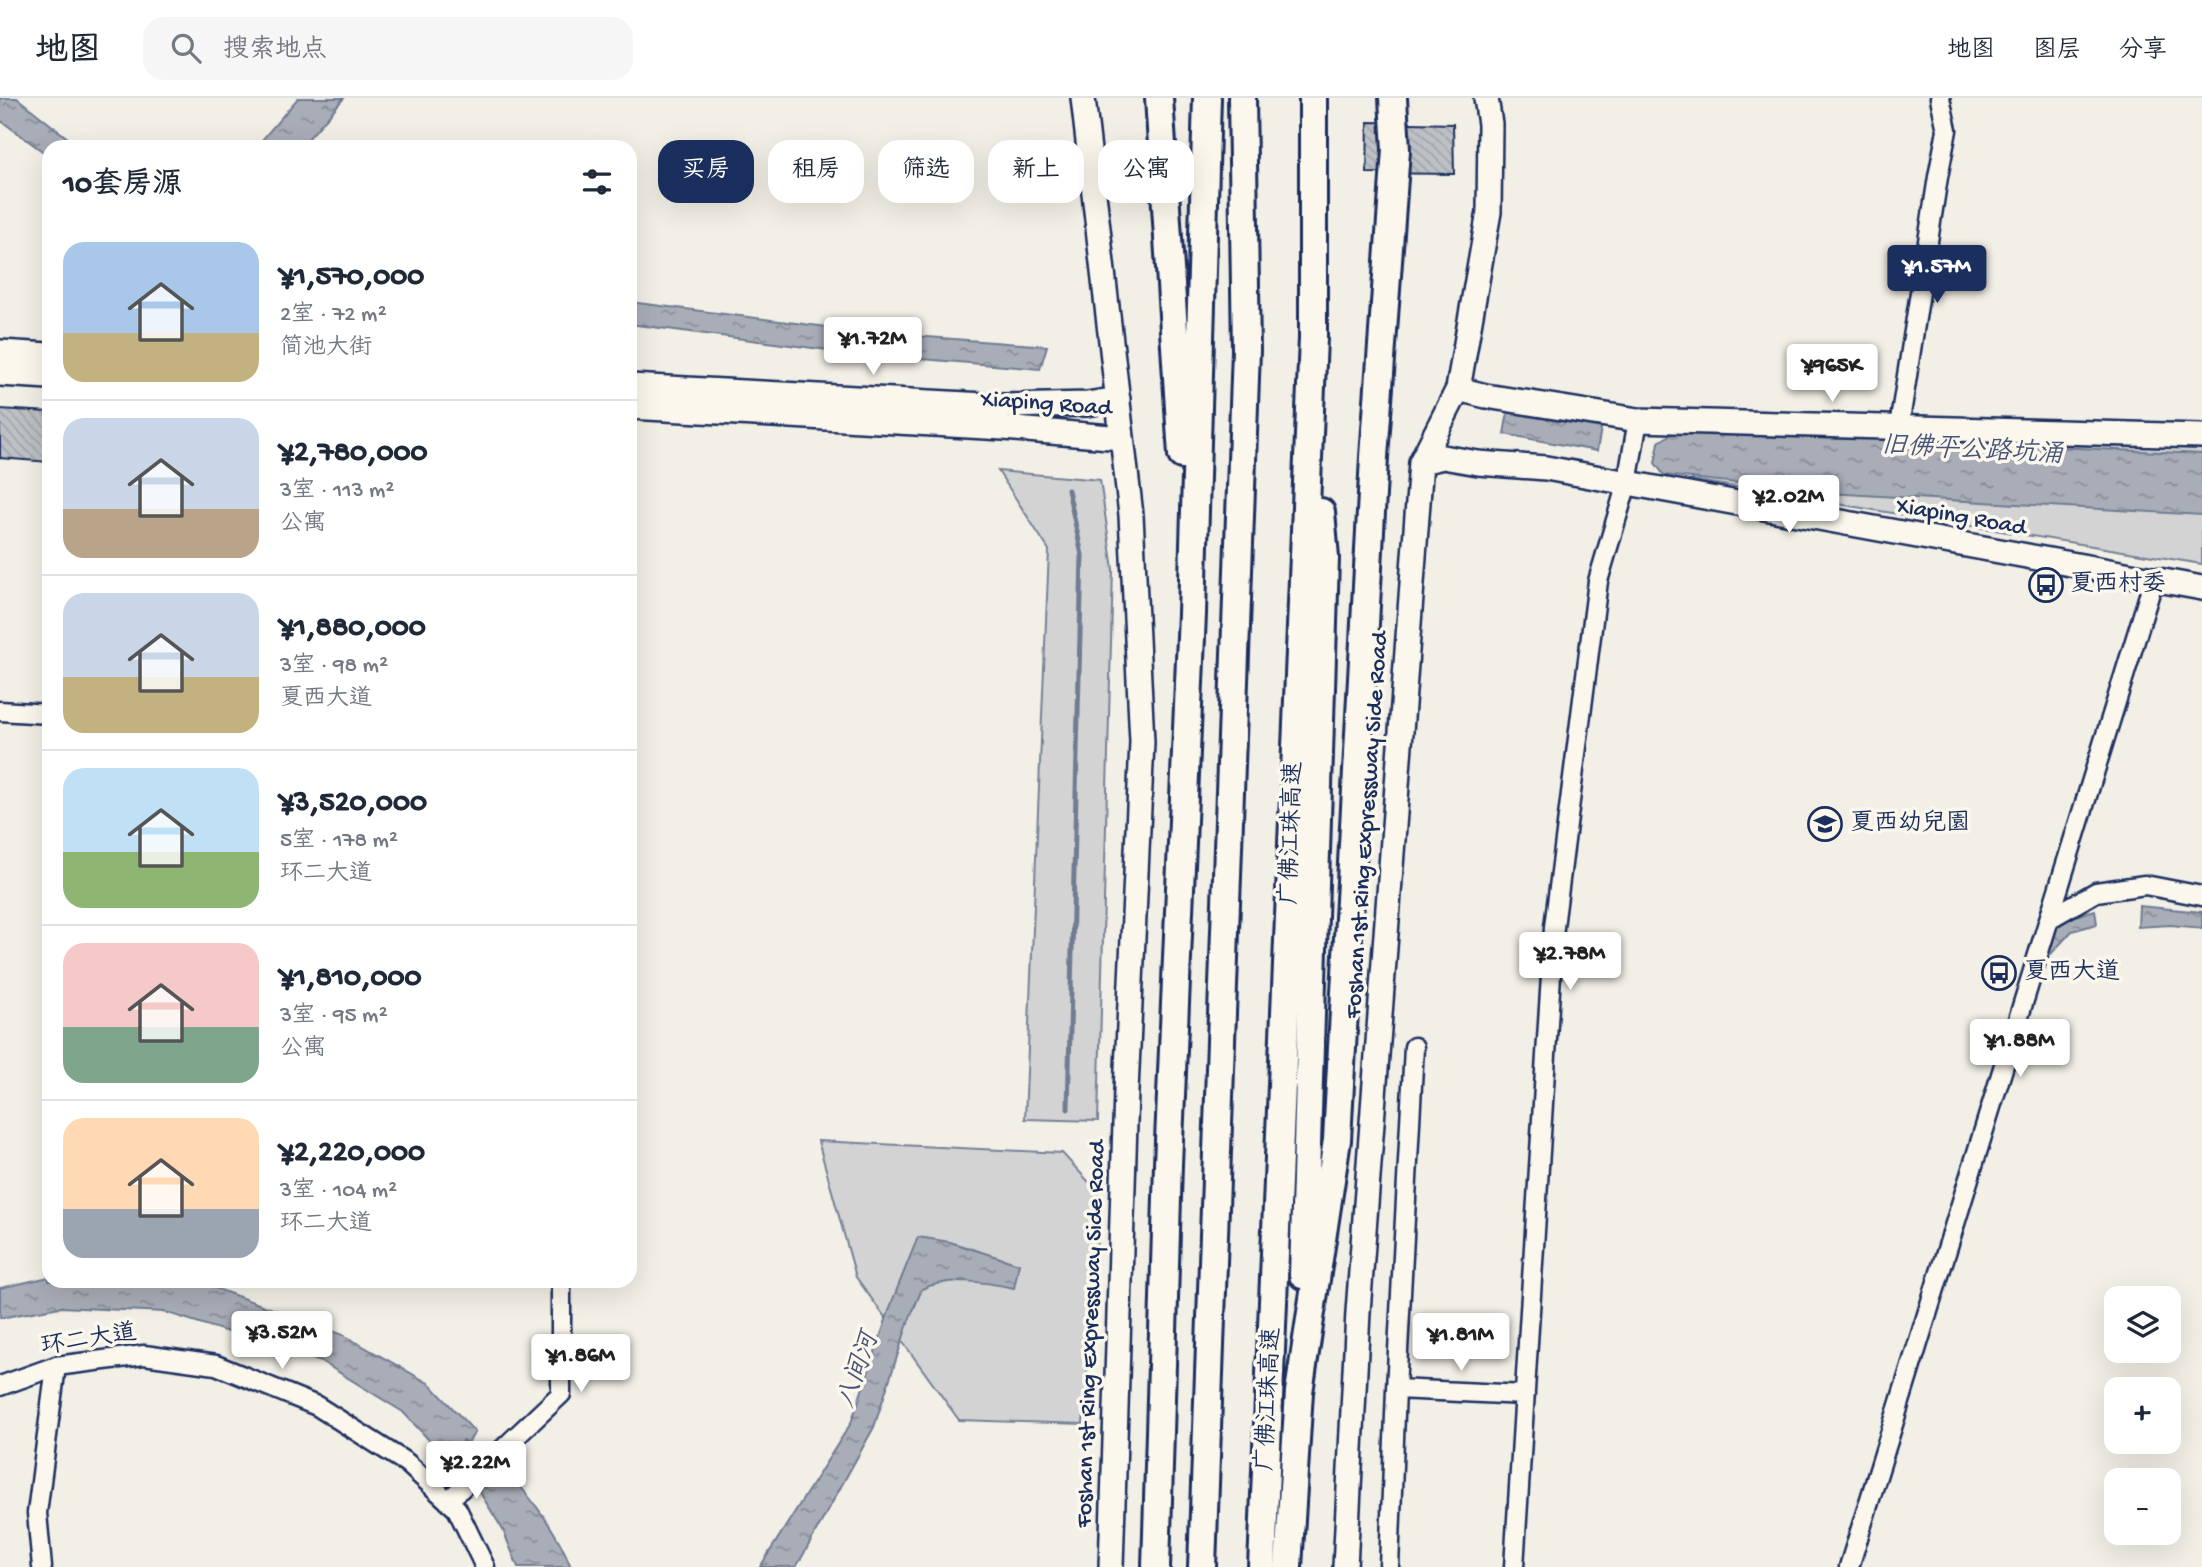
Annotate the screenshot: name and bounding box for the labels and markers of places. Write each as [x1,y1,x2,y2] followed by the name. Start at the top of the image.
[1880,246,1994,305] pin: ¥1.57M
[816,317,930,377] pin: ¥1.72M
[1783,344,1881,404] pin: ¥965K
[1732,476,1846,535] pin: ¥2.02M
[2027,566,2065,604] bus stop icon: 夏西村委
[2070,570,2166,600] place label: 夏西村委
[1806,805,1844,843] school or university icon: 夏西幼兒園
[1850,809,1970,839] place label: 夏西幼兒園
[1513,932,1627,992] pin: ¥2.78M
[1980,954,2018,992] bus stop icon: 夏西大道
[2024,958,2120,988] place label: 夏西大道
[1963,1020,2077,1079] pin: ¥1.88M
[225,1312,339,1371] pin: ¥3.52M
[1404,1314,1518,1373] pin: ¥1.81M
[524,1334,638,1394] pin: ¥1.86M
[419,1442,533,1501] pin: ¥2.22M

